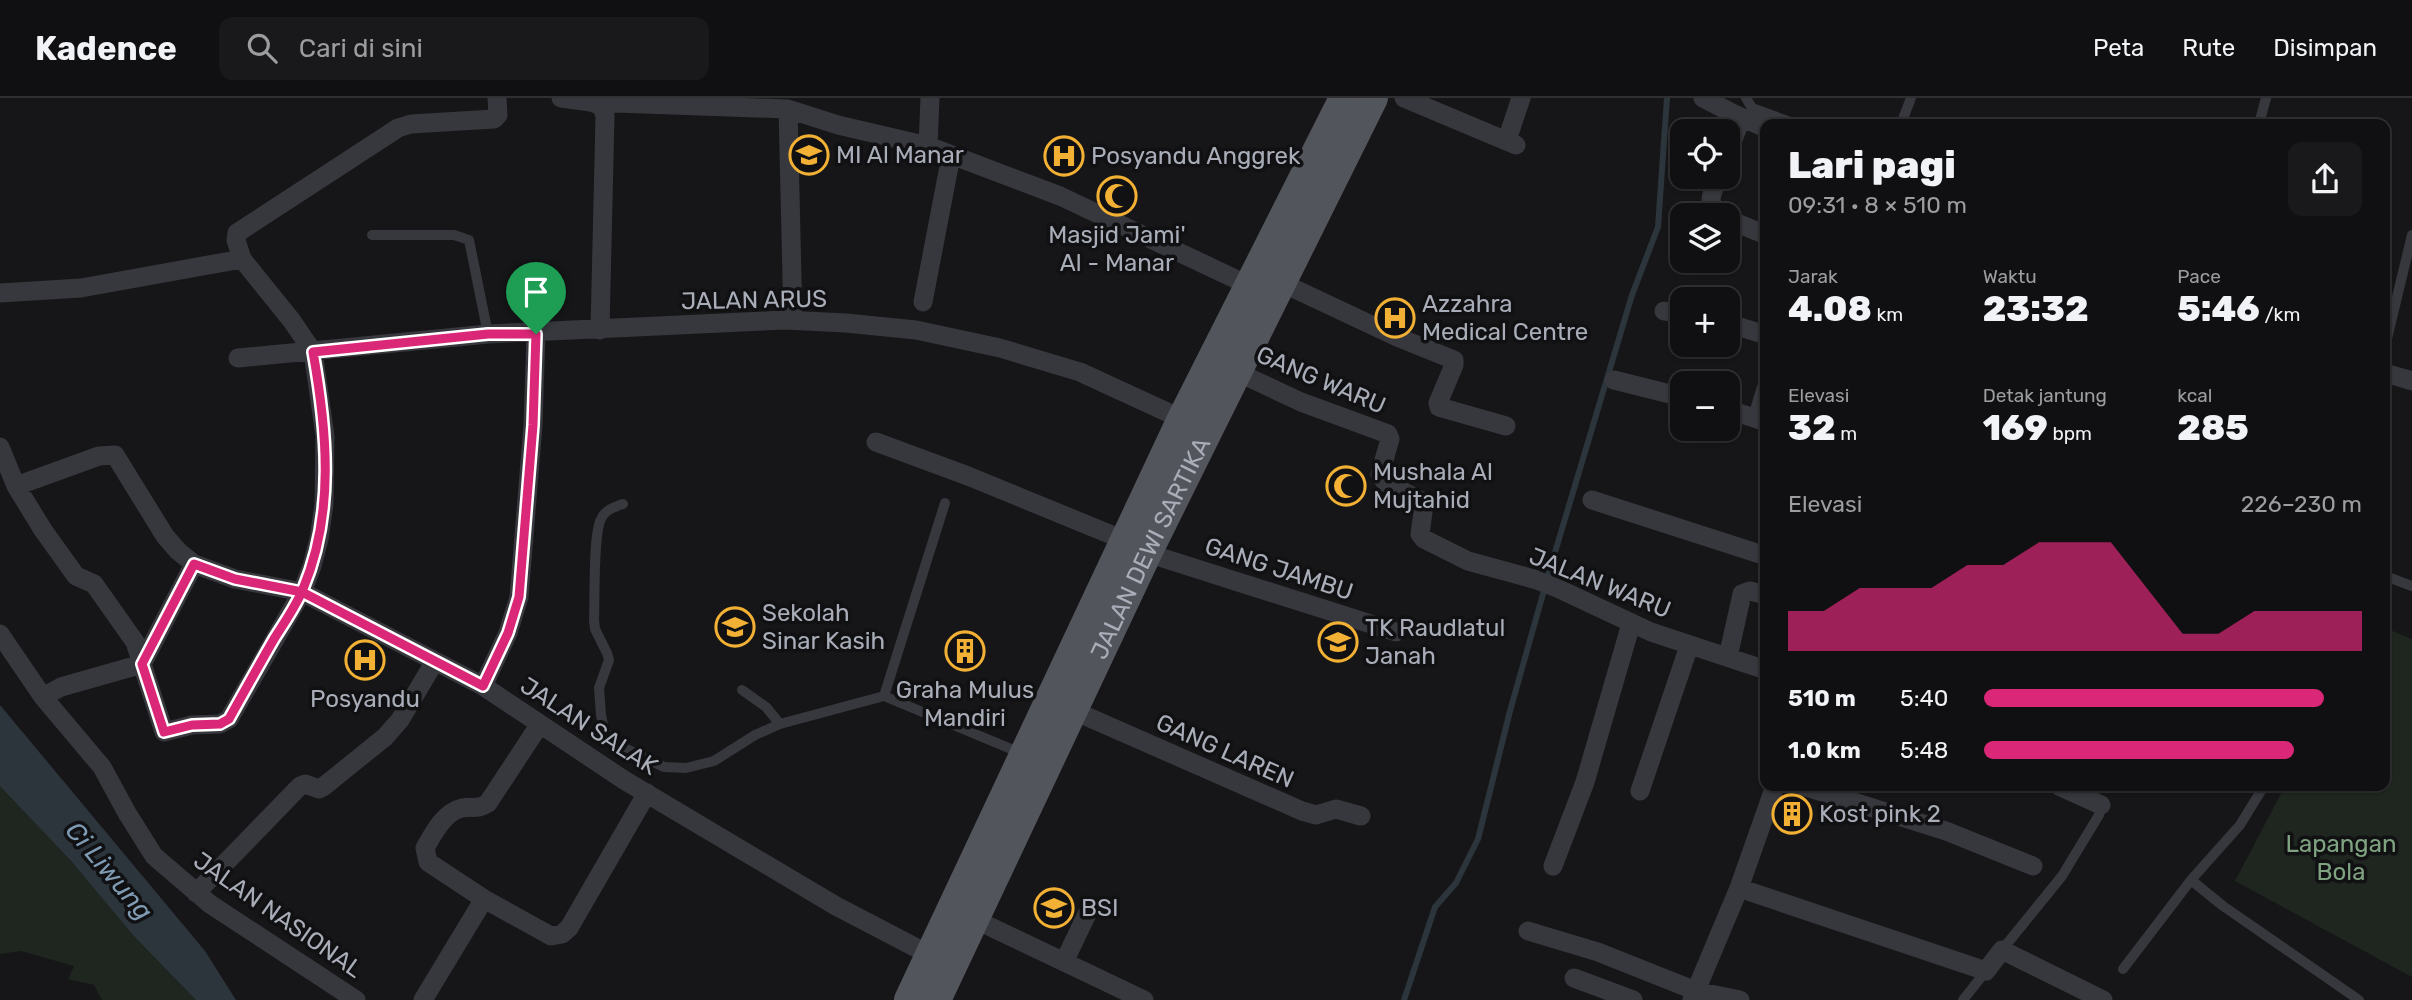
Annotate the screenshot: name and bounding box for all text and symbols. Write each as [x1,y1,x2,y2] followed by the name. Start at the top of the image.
[219,17,709,80] search box
[35,29,177,68] text: Kadence
[243,29,281,67] icon: search
[299,33,423,64] text: Cari di sini
[2093,34,2144,62] text: Peta
[2182,34,2235,62] text: Rute
[2273,34,2377,62] text: Disimpan
[1670,119,1740,441] map controls
[1670,119,1740,189] button: locate
[788,134,830,176] school or university icon: MI Al Manar
[1043,135,1085,177] hospital icon: Posyandu Anggrek
[836,141,964,169] place label: MI Al Manar
[1091,142,1301,170] place label: Posyandu Anggrek
[1788,142,1956,188] text: Lari pagi
[2288,142,2362,216] button: share
[1096,175,1138,217] mosque icon: Masjid Jami' Al - Manar
[1788,191,1967,219] text: 09:31 · 8 × 510 m
[1670,203,1740,273] button: layers
[1048,221,1186,277] place label: Masjid Jami' Al - Manar
[506,262,566,334] pin
[1788,265,1838,288] text: Jarak
[1983,265,2037,288] text: Waktu
[2177,265,2221,288] text: Pace
[517,273,555,311] icon: arrive
[681,285,827,315] street label: JALAN ARUS
[1670,287,1740,357] button: +
[1788,288,1872,330] text: 4.08
[1983,288,2089,330] text: 23:32
[2177,288,2260,330] text: 5:46
[1422,290,1588,346] place label: Azzahra Medical Centre
[1374,297,1416,339] hospital icon: Azzahra Medical Centre
[1872,303,1903,326] text: km
[2260,303,2300,326] text: /km
[1252,340,1390,420] street label: GANG WARU
[1670,371,1740,441] button: −
[1788,384,1849,407] text: Elevasi
[1983,384,2107,407] text: Detak jantung
[2177,384,2212,407] text: kcal
[1788,407,1836,449] text: 32
[1983,407,2048,449] text: 169
[2177,407,2249,449] text: 285
[1836,422,1857,445] text: m
[2048,422,2092,445] text: bpm
[1085,433,1216,664] street label: JALAN DEWI SARTIKA
[1373,458,1493,514] place label: Mushala Al Mujtahid
[1325,465,1367,507] mosque icon: Mushala Al Mujtahid
[1788,490,1862,518] text: Elevasi
[2241,490,2362,518] text: 226–230 m
[1201,532,1357,606] street label: GANG JAMBU
[1525,542,1675,624] street label: JALAN WARU
[762,599,885,655] place label: Sekolah Sinar Kasih
[714,606,756,648] school or university icon: Sekolah Sinar Kasih
[1365,614,1505,670] place label: TK Raudlatul Janah
[1317,621,1359,663] school or university icon: TK Raudlatul Janah
[944,630,986,672] building icon: Graha Mulus Mandiri
[344,639,386,681] hospital icon: Posyandu
[515,671,663,781] street label: JALAN SALAK
[896,676,1034,732] place label: Graha Mulus Mandiri
[1788,684,1856,712] text: 510 m
[1900,684,1948,712] text: 5:40
[310,685,420,713] place label: Posyandu
[1152,708,1298,794] street label: GANG LAREN
[1788,736,1861,764] text: 1.0 km
[1900,736,1948,764] text: 5:48
[1771,793,1813,835] building icon: Kost pink 2
[1819,800,1941,828] place label: Kost pink 2
[59,816,159,926] water label: Ci Liwung
[2286,830,2396,886] park label: Lapangan Bola
[188,846,368,984] street label: JALAN NASIONAL
[1033,887,1075,929] school or university icon: BSI
[1081,894,1119,922] place label: BSI

